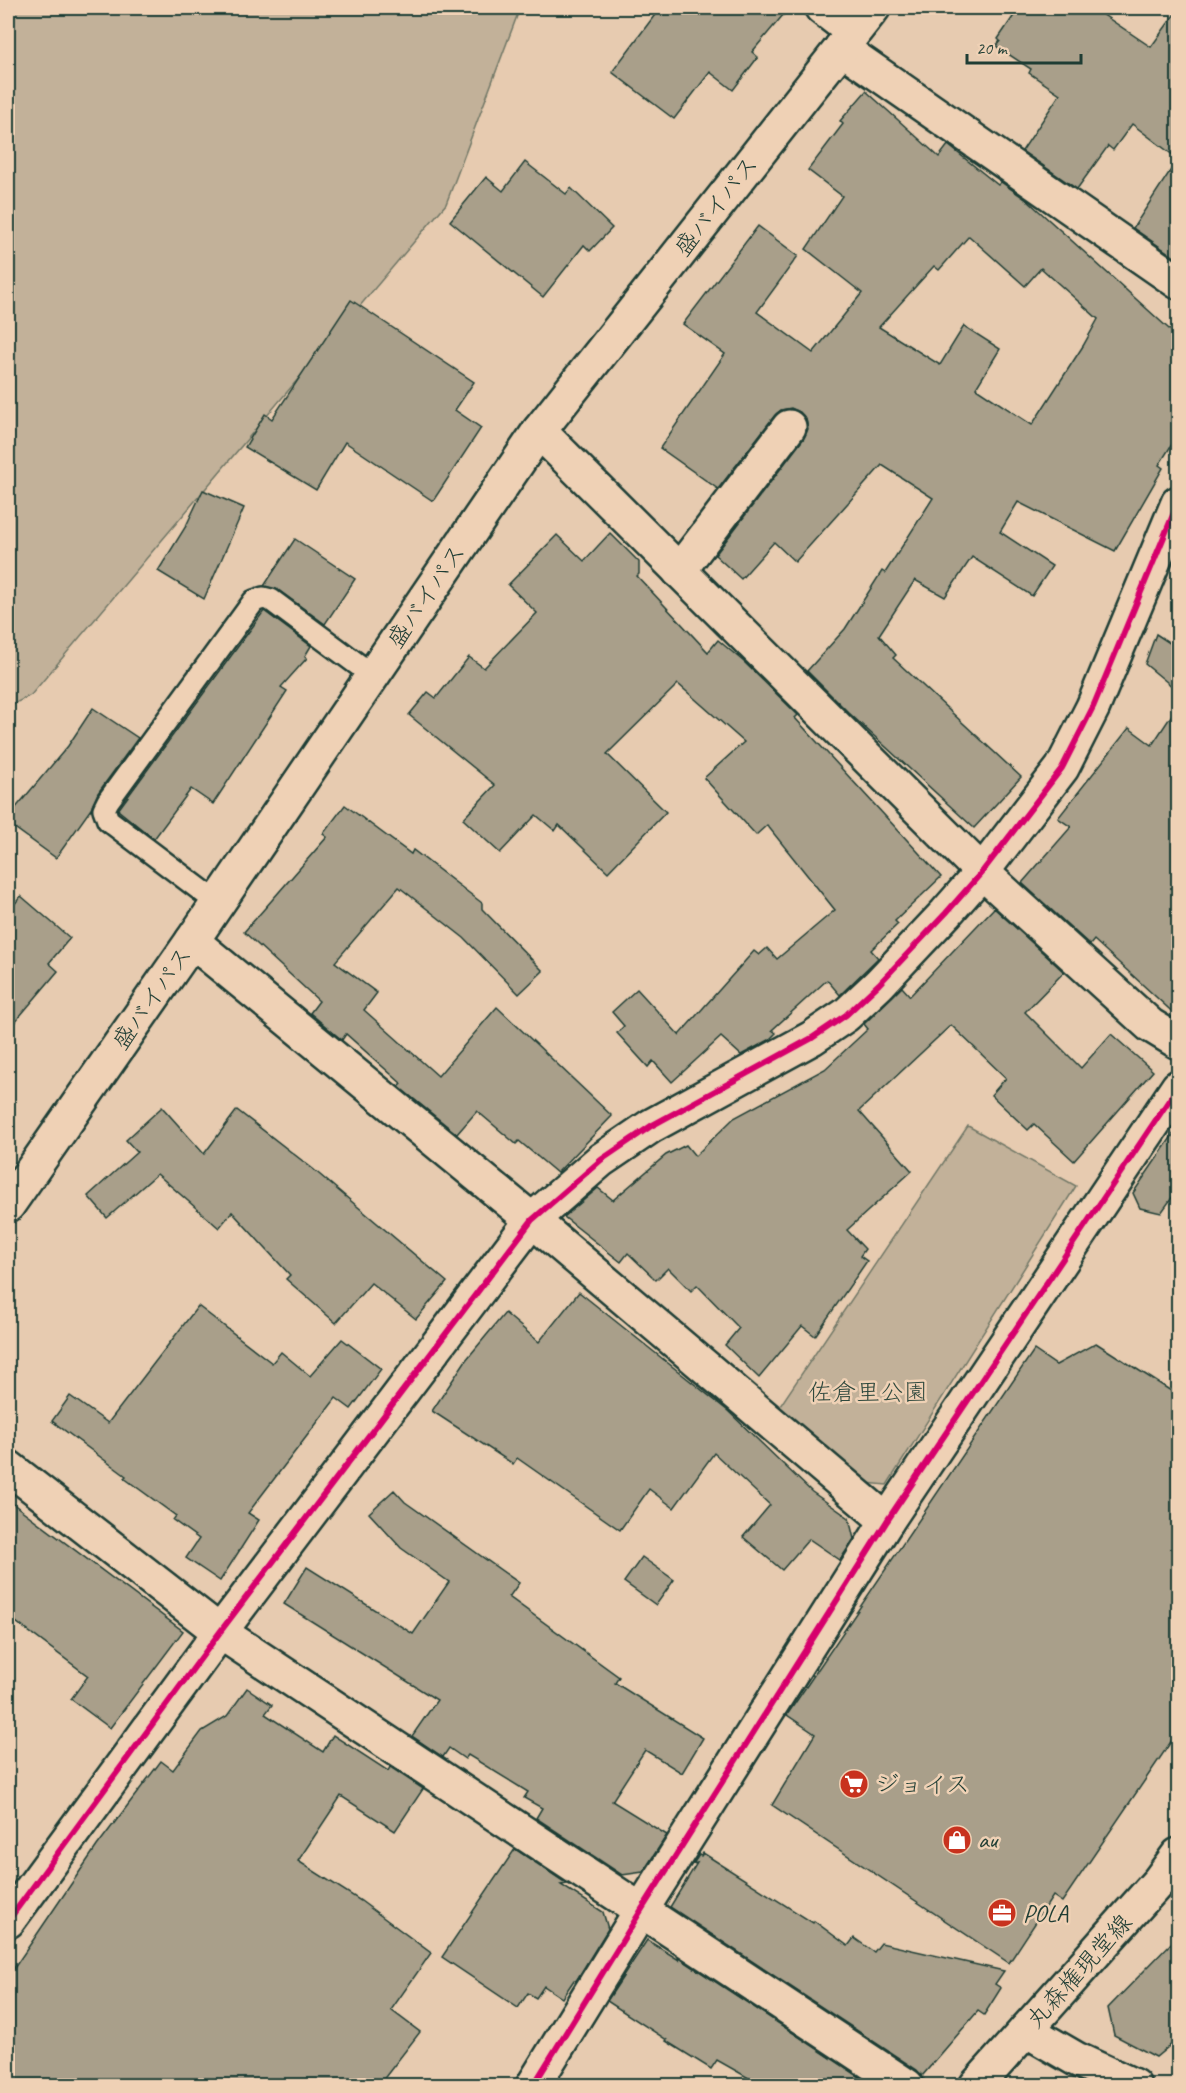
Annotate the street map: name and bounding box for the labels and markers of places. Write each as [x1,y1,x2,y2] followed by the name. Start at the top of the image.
[838,1768,870,1800] supermarket icon: ジョイス
[875,1769,970,1799] place label: ジョイス
[941,1824,973,1856] shop icon: au
[978,1825,999,1855] place label: au
[986,1897,1018,1929] office icon: POLA
[1023,1898,1069,1928] place label: POLA

